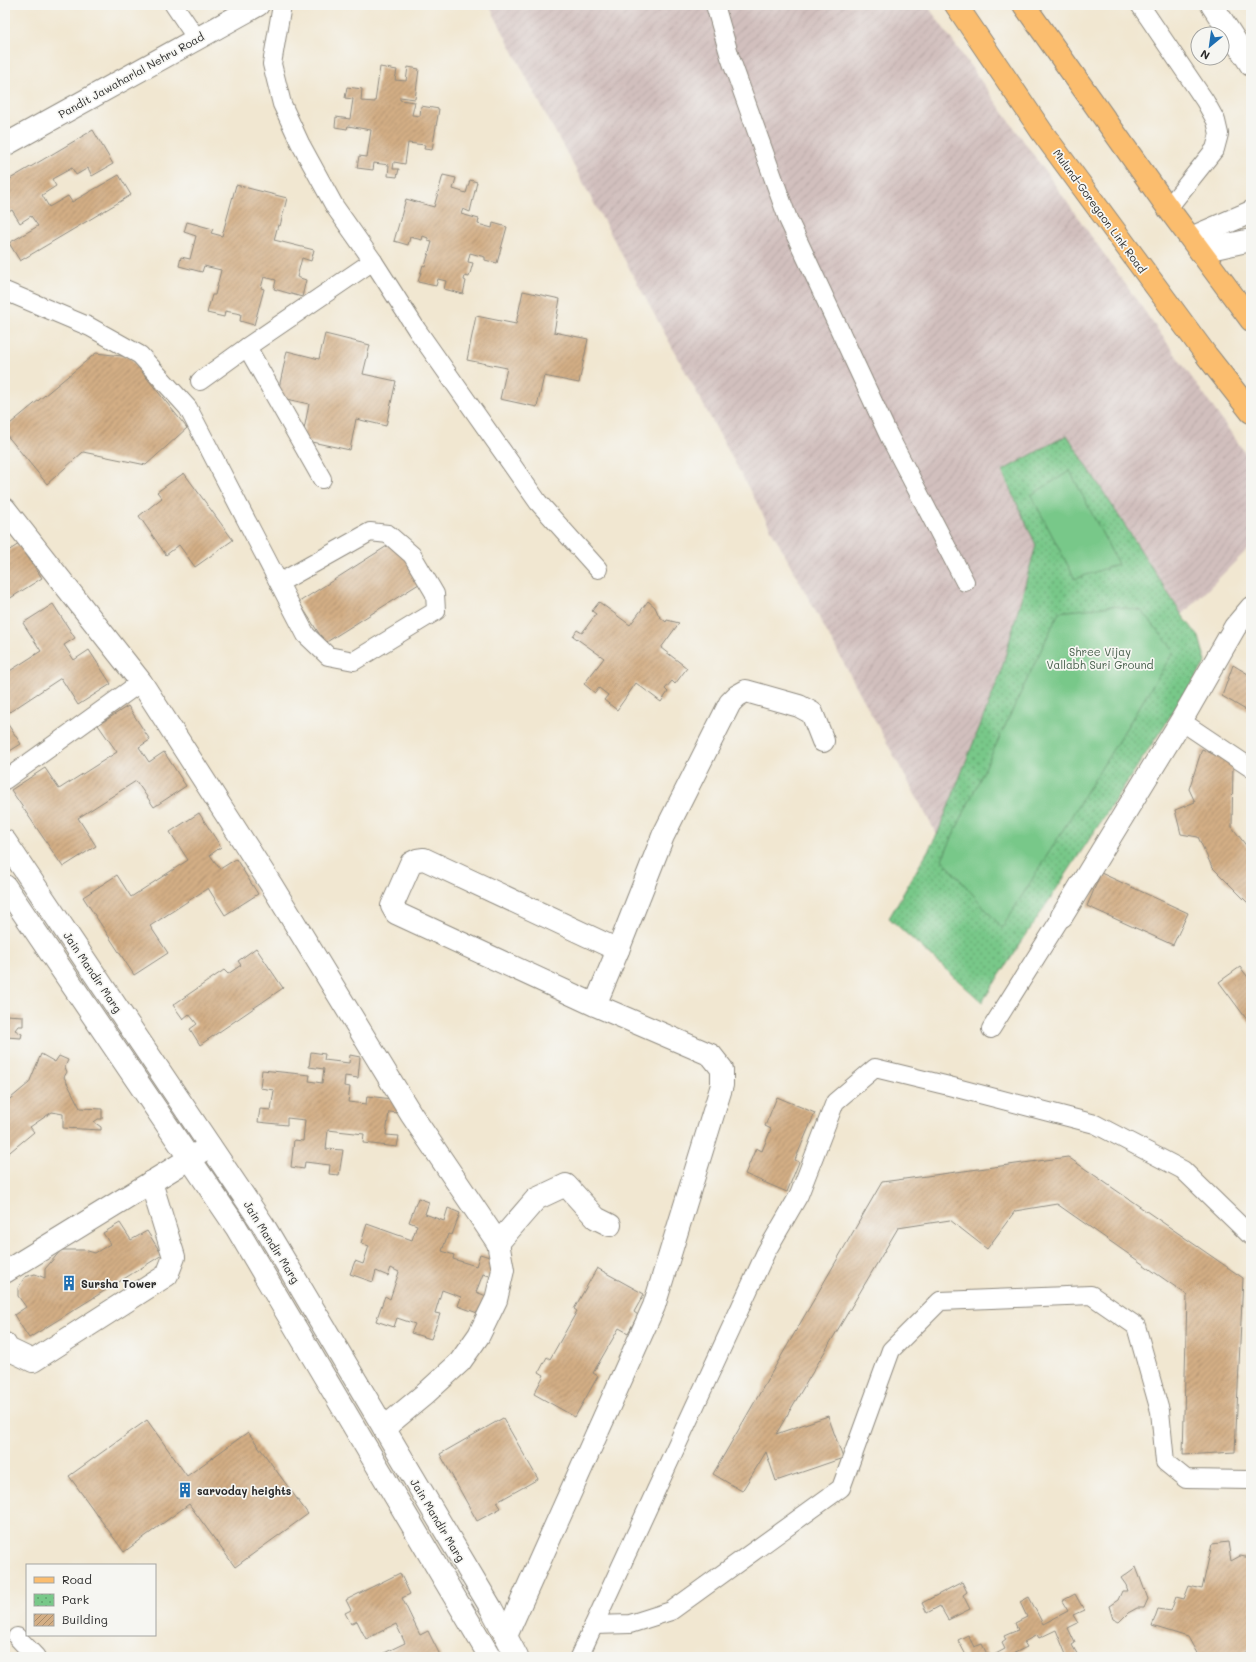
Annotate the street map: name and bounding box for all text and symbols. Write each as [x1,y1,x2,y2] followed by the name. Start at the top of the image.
[1190,26,1230,66] north arrow
[55,29,207,121] street label: Pandit Jawaharlal Nehru Road
[1198,47,1212,64] text: N
[1050,146,1150,276] street label: Mulund-Goregaon Link Road
[1047,644,1153,672] park label: Shree Vijay Vallabh Suri Ground
[60,929,126,1015] street label: Jain Mandir Marg
[241,1198,303,1286] street label: Jain Mandir Marg
[60,1274,78,1292] building icon: Sursha Tower
[81,1276,157,1291] place label: Sursha Tower
[407,1476,469,1564] street label: Jain Mandir Marg
[176,1481,194,1499] building icon: sarvoday heights
[197,1483,292,1498] place label: sarvoday heights
[26,1564,156,1636] legend
[62,1571,92,1587] text: Road
[62,1591,89,1607] text: Park
[62,1611,108,1627] text: Building

